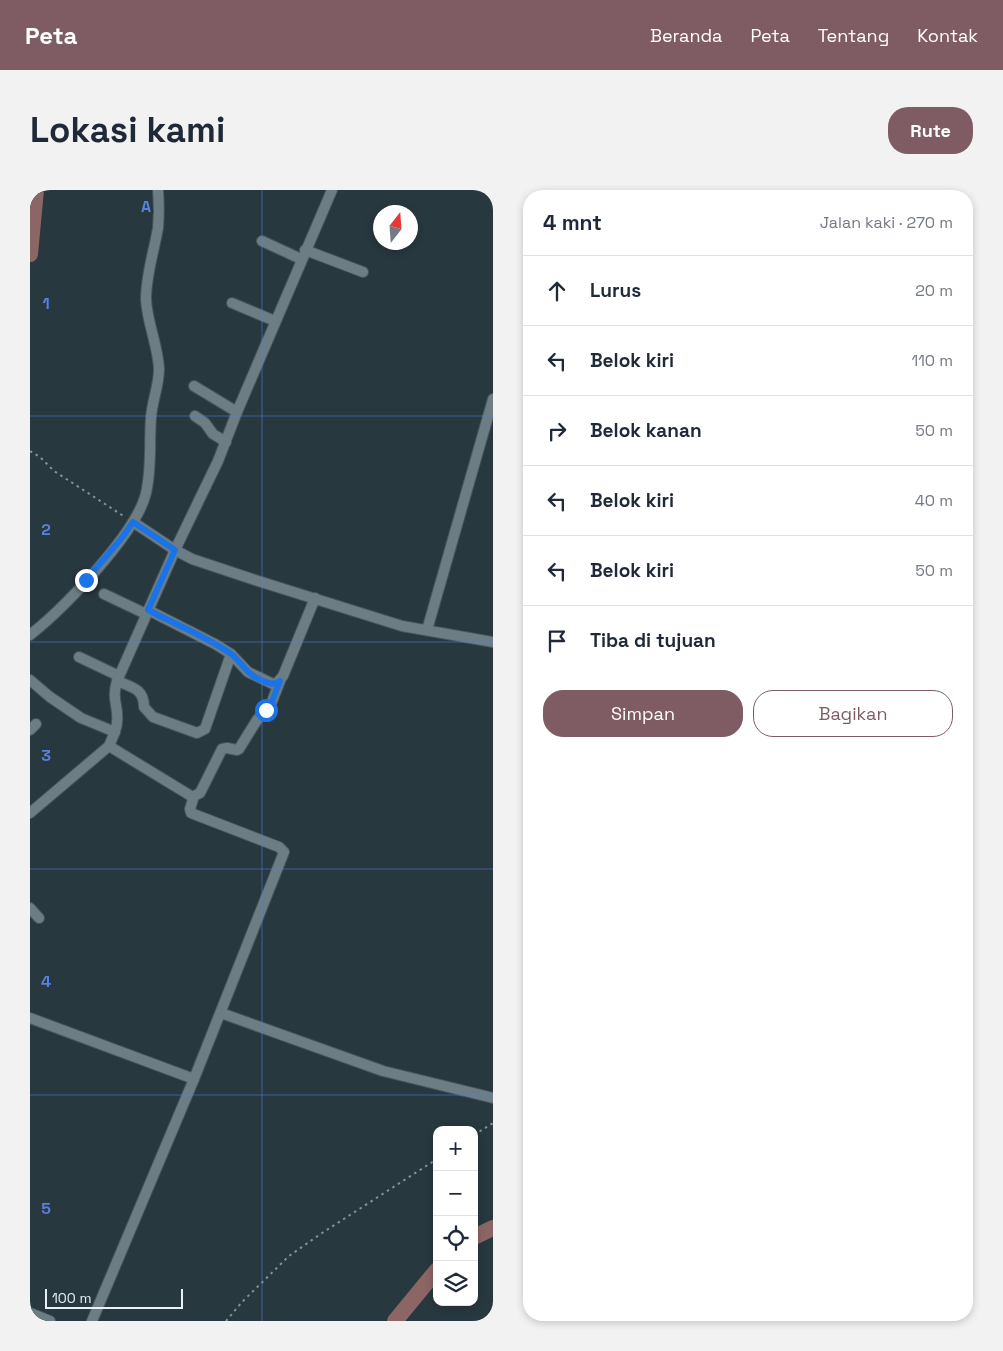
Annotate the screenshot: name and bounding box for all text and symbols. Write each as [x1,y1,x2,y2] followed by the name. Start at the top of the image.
[25,20,78,51] text: Peta
[650,24,722,47] text: Beranda
[750,24,790,47] text: Peta
[818,24,889,47] text: Tentang
[917,24,978,47] text: Kontak
[888,107,973,154] button: Rute
[30,108,225,152] text: Lokasi kami
[141,196,151,217] text: A
[373,205,418,250] north arrow
[543,209,602,236] text: 4 mnt
[820,212,953,233] text: Jalan kaki · 270 m
[543,277,571,305] icon: ahead
[590,278,641,303] text: Lurus
[915,280,953,301] text: 20 m
[42,293,50,314] text: 1
[543,347,571,375] icon: left
[590,348,674,373] text: Belok kiri
[911,350,953,371] text: 110 m
[543,417,571,445] icon: right
[590,418,702,443] text: Belok kanan
[915,420,953,441] text: 50 m
[543,487,571,515] icon: left
[590,488,674,513] text: Belok kiri
[915,490,953,511] text: 40 m
[41,519,51,540] text: 2
[543,557,571,585] icon: left
[590,558,674,583] text: Belok kiri
[915,560,953,581] text: 50 m
[75,569,98,592] route end
[543,627,571,655] icon: arrive
[590,628,716,653] text: Tiba di tujuan
[543,690,743,737] button: Simpan
[753,690,953,737] button: Bagikan
[255,699,278,722] route start
[41,745,51,766] text: 3
[41,971,51,992] text: 4
[433,1126,478,1306] map controls
[433,1126,478,1171] button: +
[433,1171,478,1216] button: −
[41,1198,51,1219] text: 5
[433,1216,478,1261] button: locate
[433,1261,478,1306] button: layers
[45,1286,182,1309] scale bar
[52,1289,91,1307] text: 100 m

